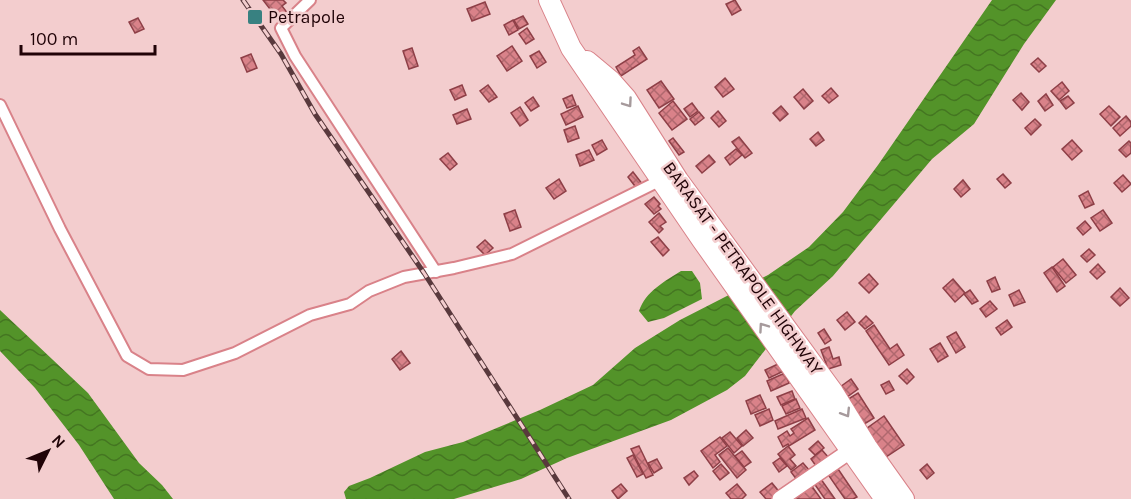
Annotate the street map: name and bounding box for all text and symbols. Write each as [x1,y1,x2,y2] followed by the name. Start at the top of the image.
[268,6,345,28] place label: Petrapole
[246,8,264,26] marker: Petrapole
[21,18,154,56] scale bar
[30,28,78,50] text: 100 m
[621,96,632,107] one-way arrow
[658,157,828,379] street label: BARASAT - PETRAPOLE HIGHWAY
[759,322,770,333] one-way arrow
[838,406,849,417] one-way arrow
[18,421,78,481] north arrow
[48,430,69,452] text: N

